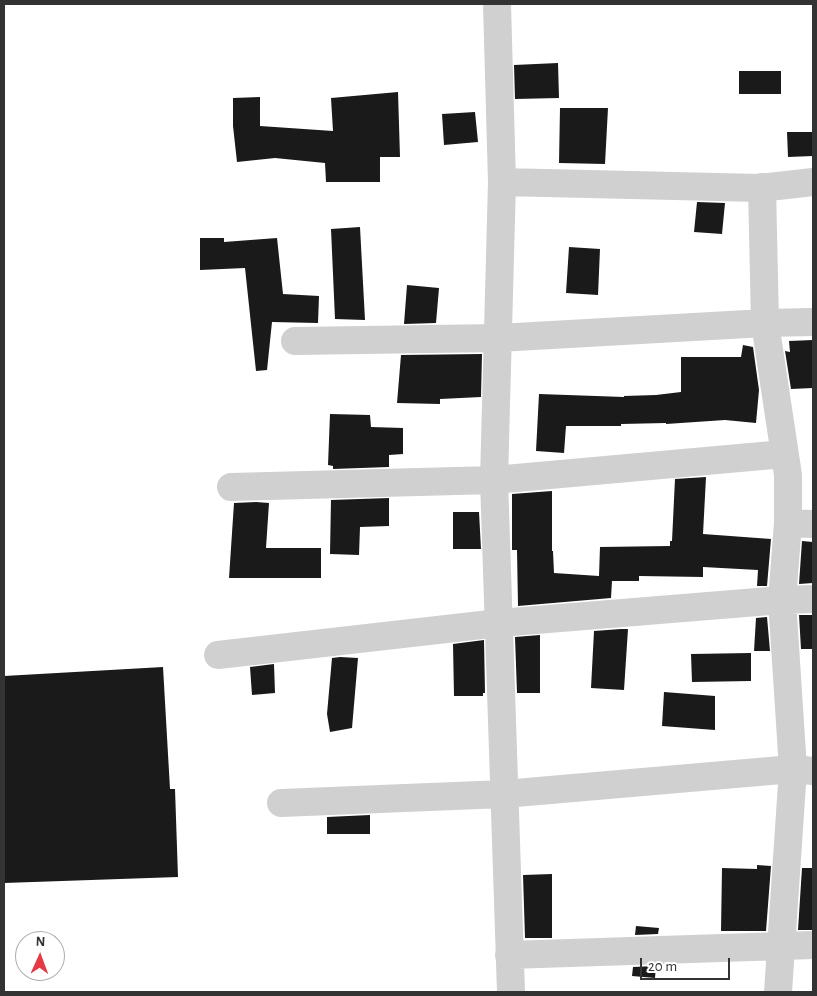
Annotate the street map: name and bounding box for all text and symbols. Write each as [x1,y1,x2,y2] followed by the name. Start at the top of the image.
[15,931,65,981] north arrow
[35,935,46,949] text: N
[642,948,732,980] scale bar
[648,959,677,974] text: 20 m

